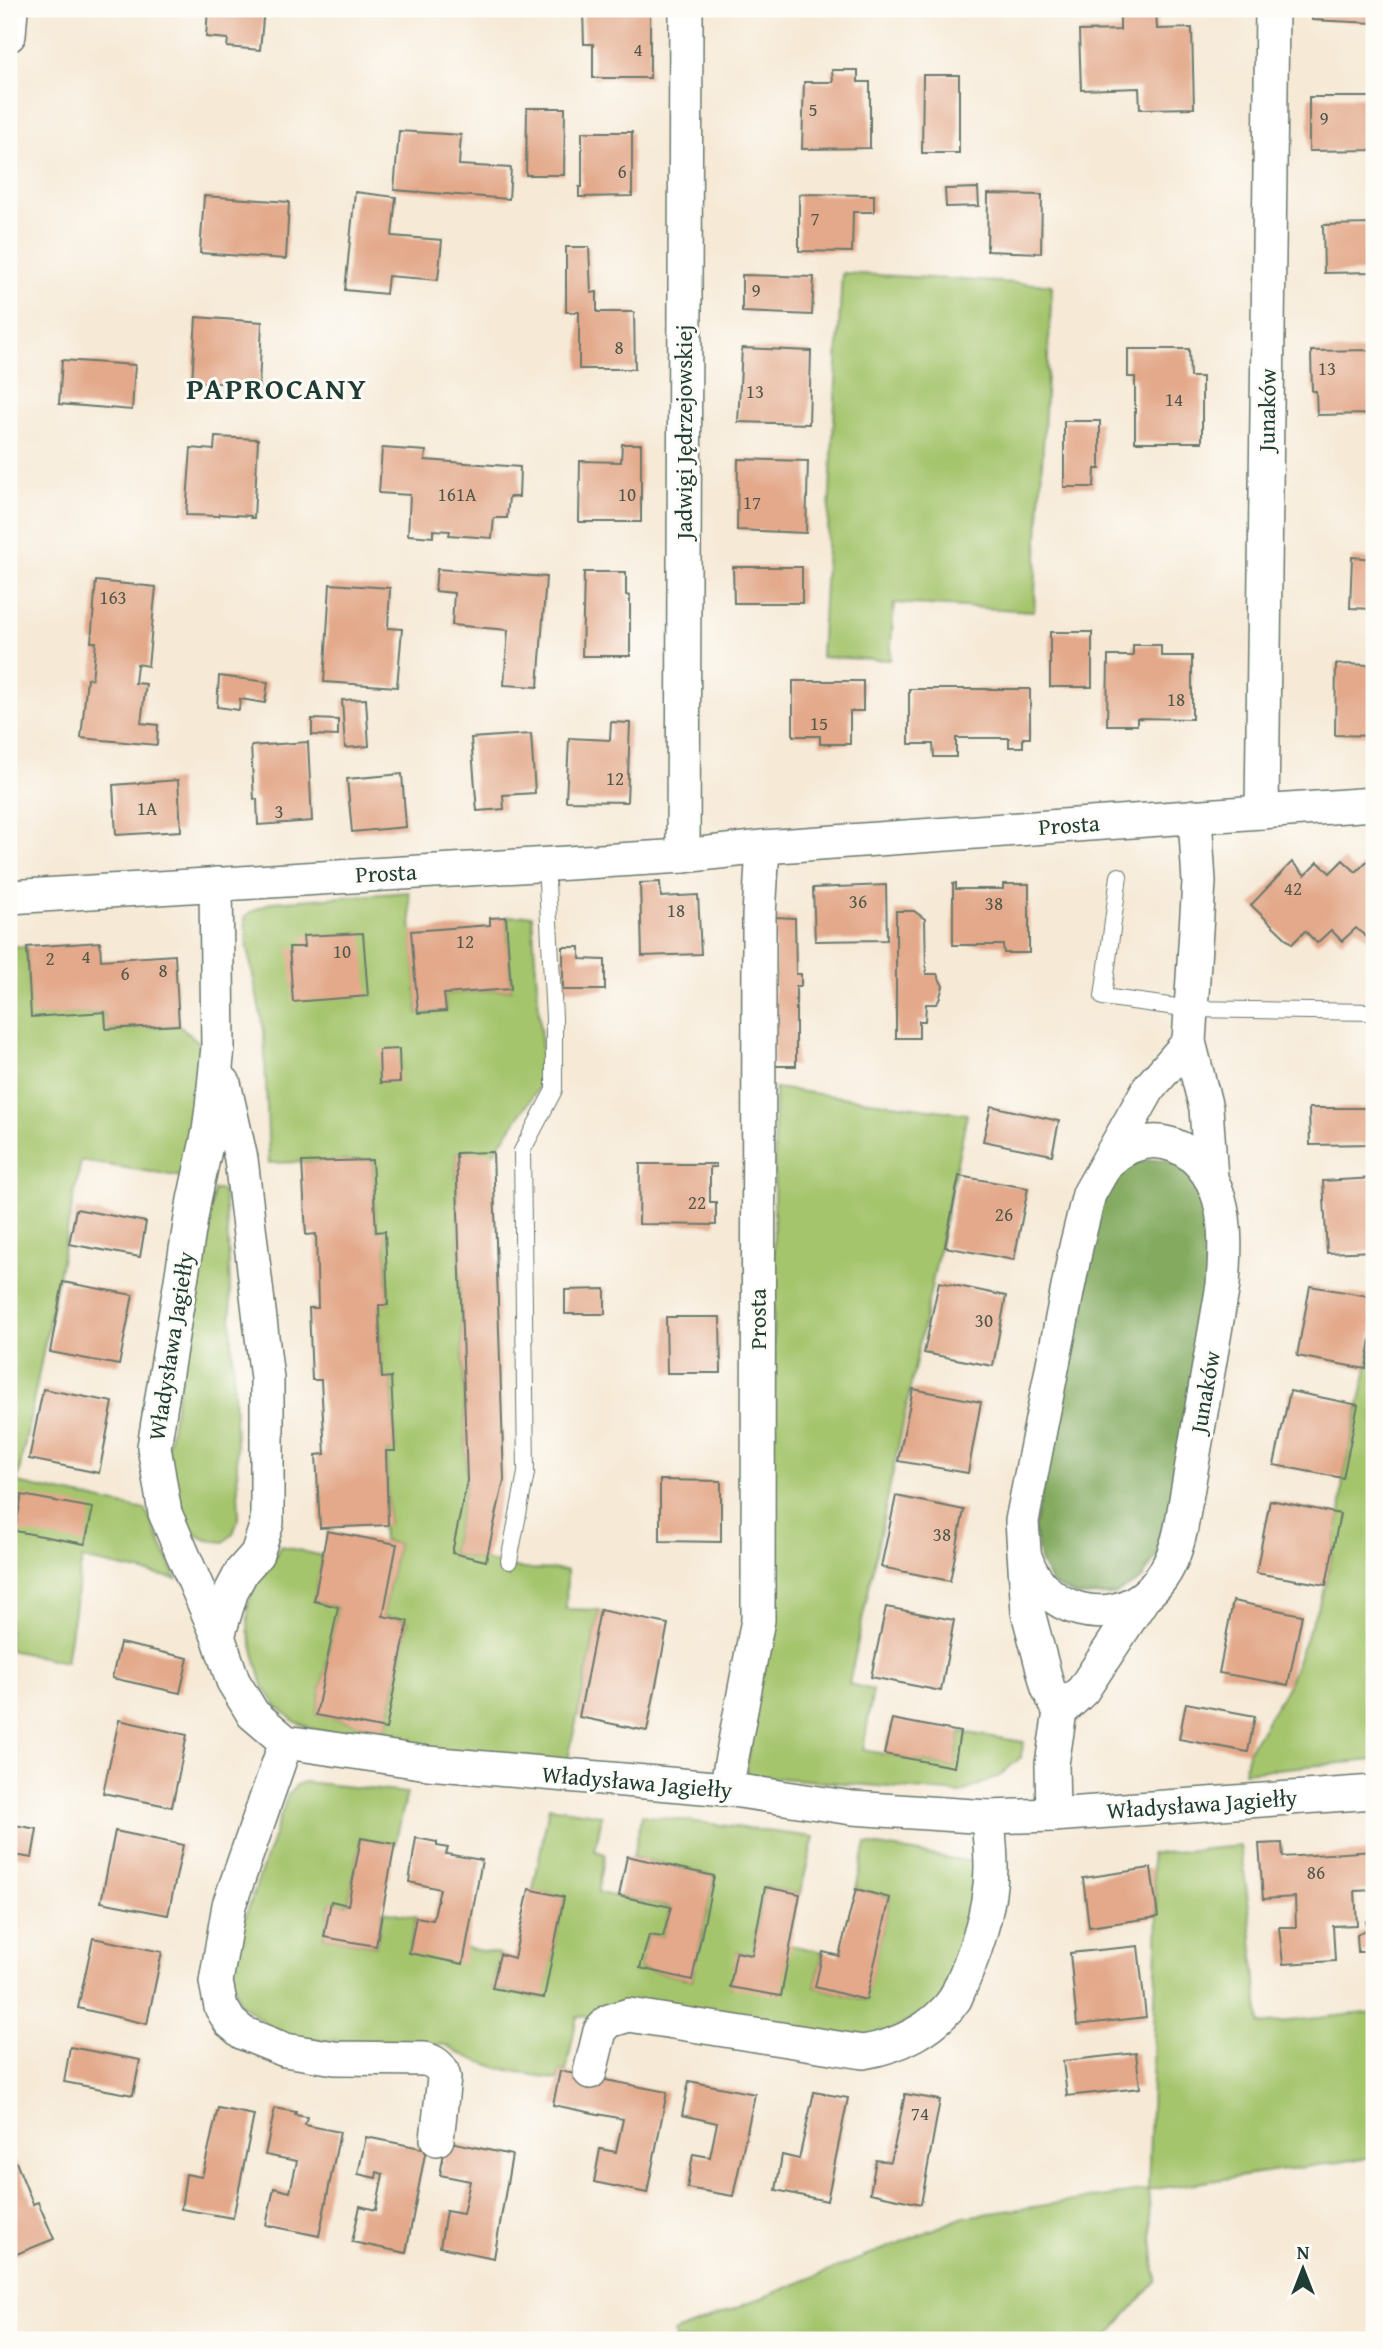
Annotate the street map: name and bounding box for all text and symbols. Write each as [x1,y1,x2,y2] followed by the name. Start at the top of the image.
[633,35,643,63] house number: 4
[808,95,818,123] house number: 5
[1319,104,1329,132] house number: 9
[617,157,627,185] house number: 6
[810,204,820,232] house number: 7
[751,276,761,304] house number: 9
[667,325,700,542] street label: Jadwigi Jędrzejowskiej
[614,333,624,361] house number: 8
[1318,354,1336,382] house number: 13
[186,366,368,410] district label: PAPROCANY
[1249,367,1284,455] street label: Junaków
[746,377,764,405] house number: 13
[1165,385,1183,413] house number: 14
[438,480,477,508] house number: 161A
[618,480,636,508] house number: 10
[743,488,761,516] house number: 17
[99,583,127,611] house number: 163
[1167,685,1185,713] house number: 18
[810,709,828,737] house number: 15
[606,764,624,792] house number: 12
[137,794,158,822] house number: 1A
[274,797,284,825] house number: 3
[1037,806,1101,843] street label: Prosta
[354,854,418,891] street label: Prosta
[1284,874,1302,902] house number: 42
[849,887,867,915] house number: 36
[985,889,1003,917] house number: 38
[667,896,685,924] house number: 18
[456,927,474,955] house number: 12
[333,937,351,965] house number: 10
[81,942,91,970] house number: 4
[45,944,55,972] house number: 2
[158,956,168,984] house number: 8
[120,959,130,987] house number: 6
[688,1188,706,1216] house number: 22
[995,1200,1013,1228] house number: 26
[139,1249,202,1443] street label: Władysława Jagiełły
[741,1288,774,1350] street label: Prosta
[975,1306,993,1334] house number: 30
[1181,1347,1228,1439] street label: Junaków
[933,1520,951,1548] house number: 38
[540,1757,734,1806] street label: Władysława Jagiełły
[1106,1780,1299,1827] street label: Władysława Jagiełły
[1307,1858,1325,1886] house number: 86
[911,2099,929,2127] house number: 74
[1268,2234,1338,2304] north arrow
[1297,2238,1310,2266] text: N

